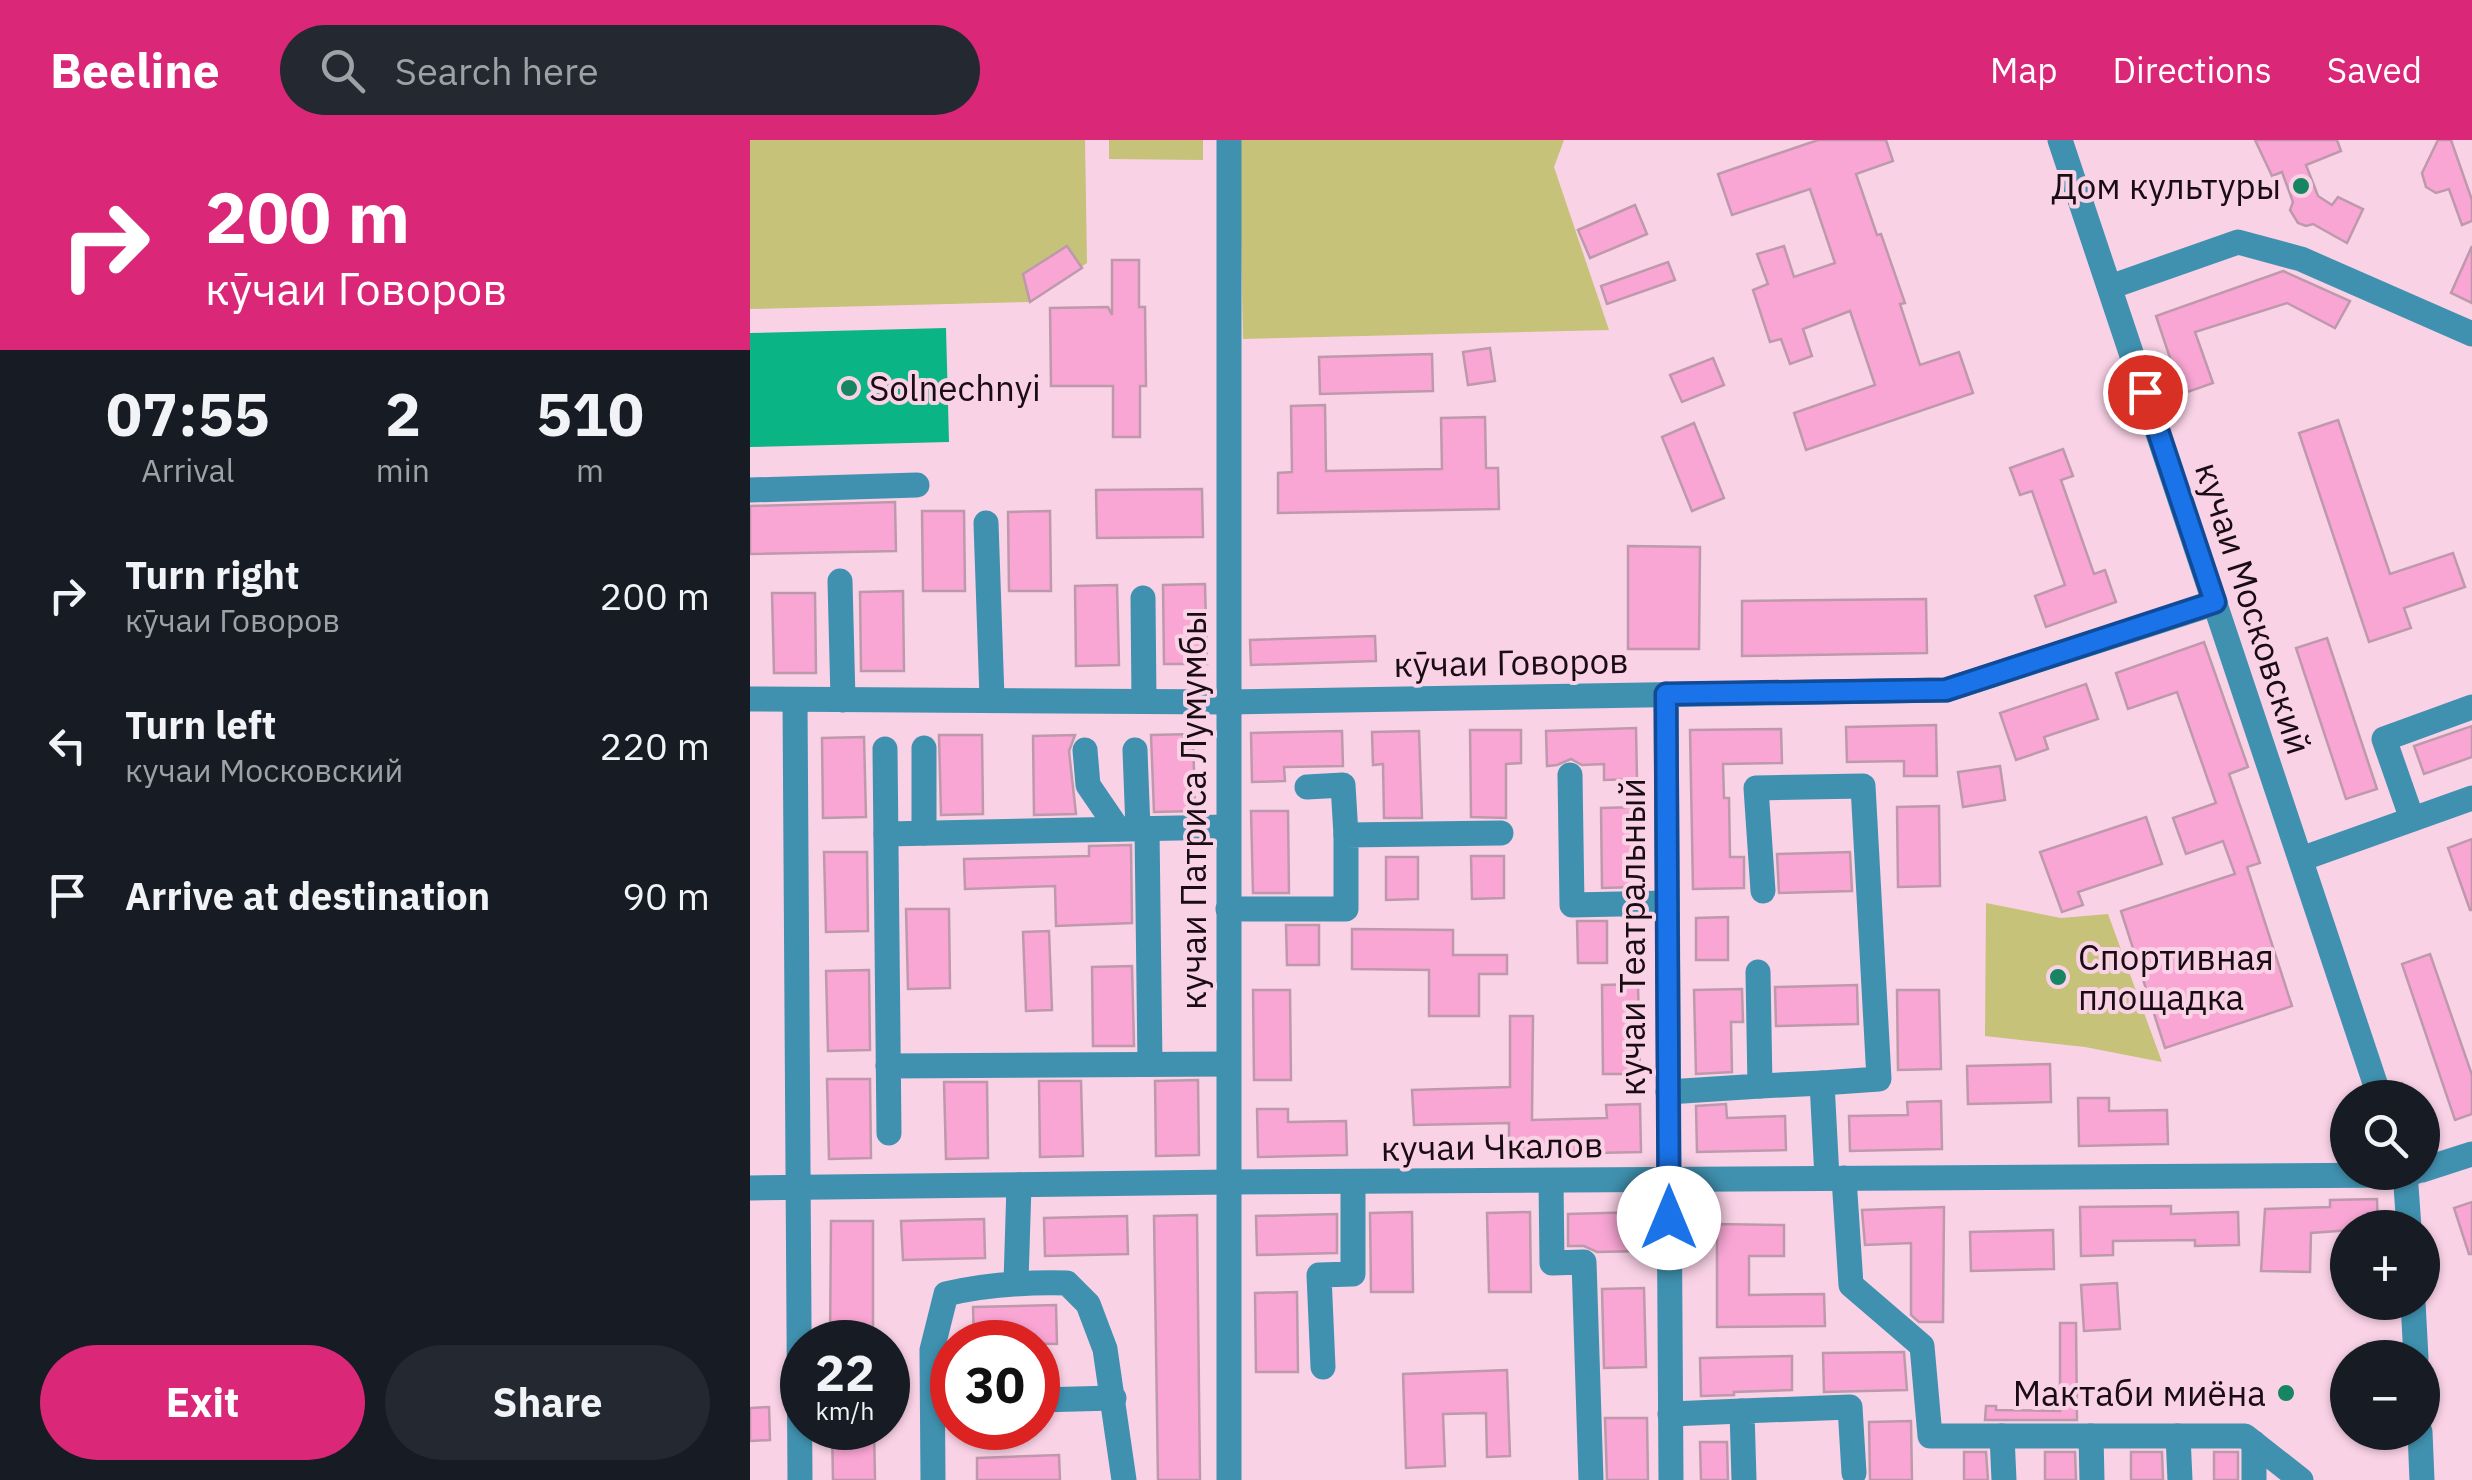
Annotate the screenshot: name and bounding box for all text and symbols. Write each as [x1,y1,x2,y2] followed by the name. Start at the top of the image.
[280,25,980,115] search box
[50,39,220,101] text: Beeline
[315,43,370,98] icon: search
[395,46,599,95] text: Search here
[1990,47,2058,93] text: Map
[2113,47,2272,93] text: Directions
[2327,47,2422,93] text: Saved
[2051,163,2281,209] place label: Дом культуры
[205,171,410,262] text: 200 m
[2290,175,2312,197] marker: Дом культуры
[40,180,170,310] icon: right
[205,259,507,317] text: кӯчаи Говоров
[2103,350,2188,435] pin
[869,365,1041,411] place label: Solnechnyi
[2118,365,2173,420] icon: arrive
[106,374,270,453] text: 07:55
[385,374,421,453] text: 2
[536,374,644,453] text: 510
[838,377,860,399] marker: Solnechnyi
[141,449,235,491] text: Arrival
[376,449,430,491] text: min
[576,449,604,491] text: m
[2185,456,2323,760] street label: кучаи Московский
[125,550,300,599] text: Turn right
[40,568,95,623] icon: right
[599,571,710,620] text: 200 m
[125,599,340,641] text: кӯчаи Говоров
[1170,610,1216,1010] street label: кучаи Патриса Лумумбы
[1393,637,1629,687] street label: кӯчаи Говоров
[125,700,276,749] text: Turn left
[40,718,95,773] icon: left
[599,721,710,770] text: 220 m
[125,749,403,791] text: кучаи Московский
[1609,778,1655,1096] street label: кучаи Театральный
[40,868,95,923] icon: arrive
[125,871,490,920] text: Arrive at destination
[622,871,710,920] text: 90 m
[2078,934,2274,1020] place label: Спортивная площадка
[2047,966,2069,988] marker: Спортивная площадка
[2330,1080,2440,1450] map controls
[2330,1080,2440,1190] button: search
[1380,1121,1604,1171] street label: кучаи Чкалов
[1617,1166,1721,1270] position arrow
[2330,1210,2440,1320] button: +
[930,1320,1060,1450] speed limit sign: 30
[815,1340,875,1405] text: 22
[2330,1340,2440,1450] button: −
[40,1345,365,1460] button: Exit
[385,1345,710,1460] button: Share
[2013,1370,2266,1416] place label: Мактаби миёна
[2275,1382,2297,1404] marker: Мактаби миёна
[816,1394,874,1427] text: km/h

